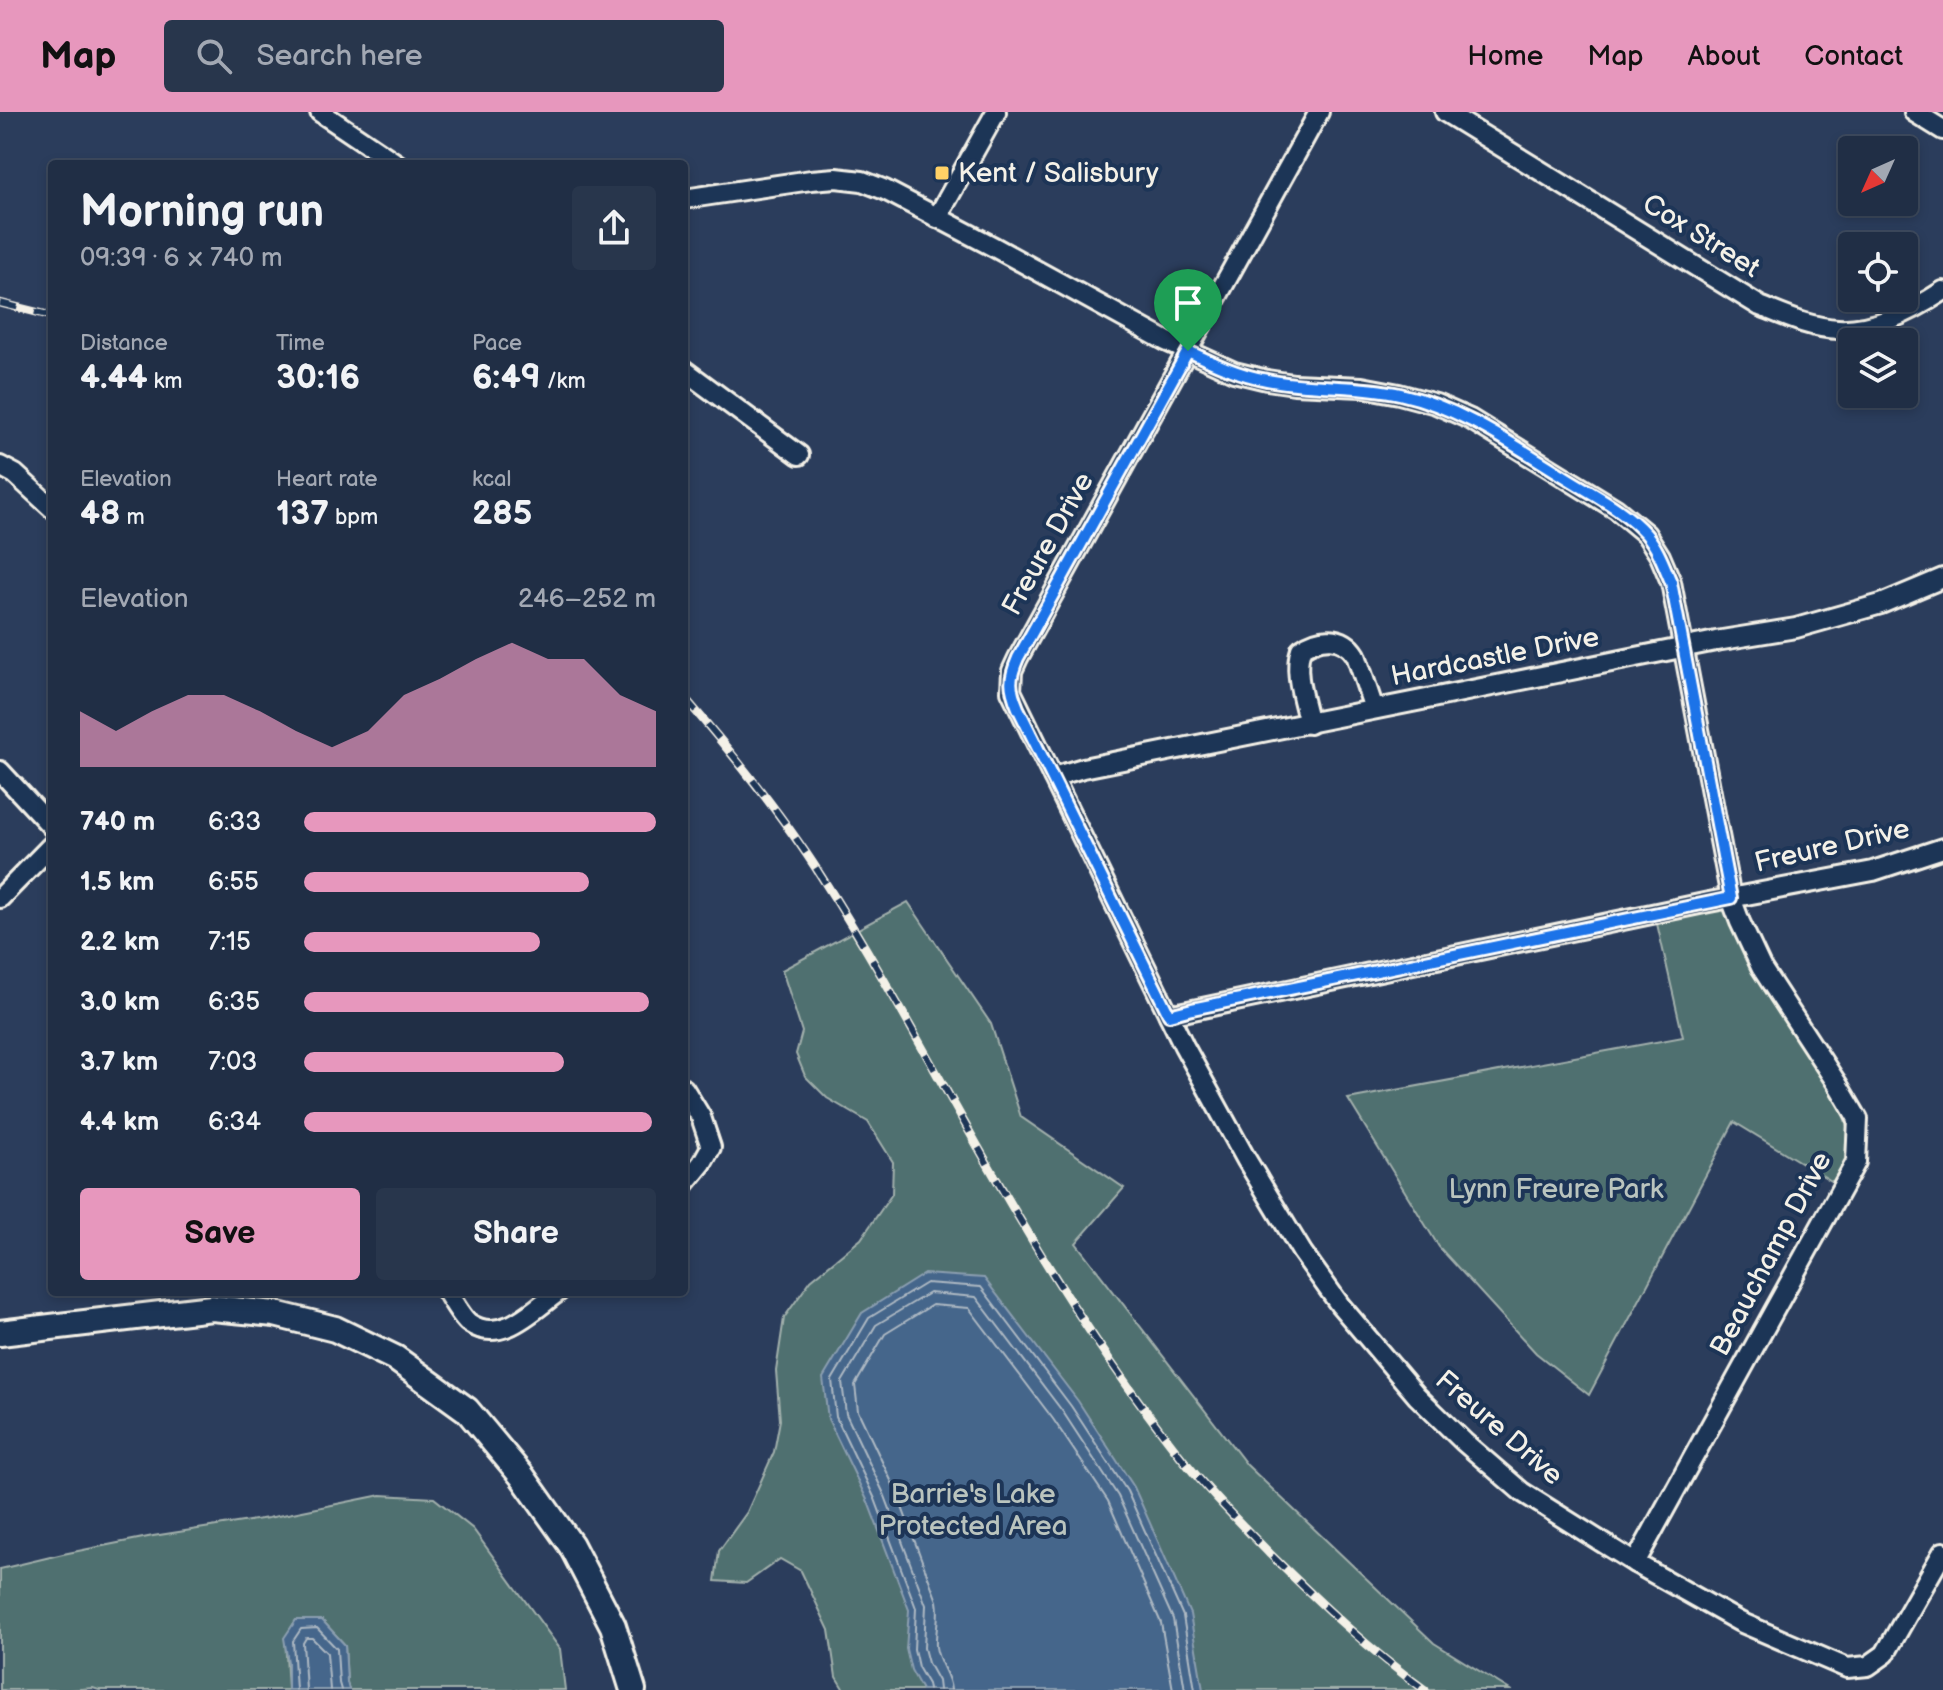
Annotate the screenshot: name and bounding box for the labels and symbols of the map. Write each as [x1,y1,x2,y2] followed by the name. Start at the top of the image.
[1838,136,1918,216] north arrow
[958,157,1159,190] place label: Kent / Salisbury
[933,164,951,182] marker: Kent / Salisbury
[1636,187,1766,285] street label: Cox Street
[1154,269,1222,351] pin
[995,467,1101,621] street label: Freure Drive
[1388,621,1602,693] street label: Hardcastle Drive
[1751,812,1913,880] street label: Freure Drive
[1703,1146,1839,1362] street label: Beauchamp Drive
[1448,1173,1664,1206] park label: Lynn Freure Park
[1429,1364,1569,1492] street label: Freure Drive
[878,1478,1068,1543] park label: Barrie's Lake Protected Area

